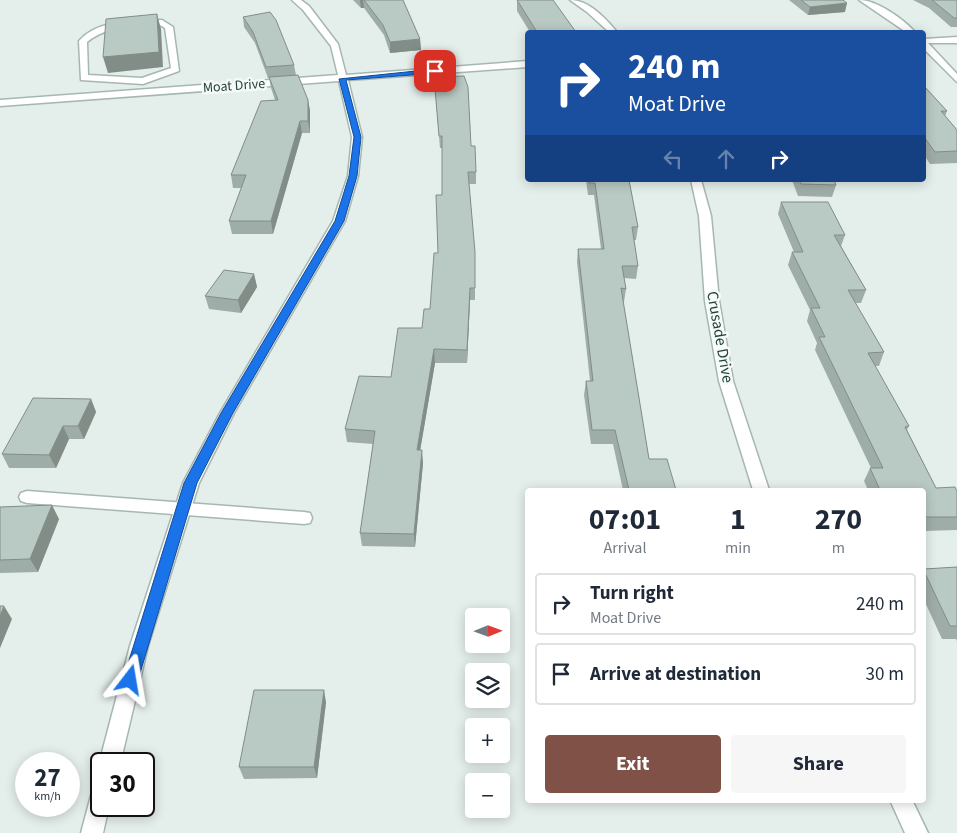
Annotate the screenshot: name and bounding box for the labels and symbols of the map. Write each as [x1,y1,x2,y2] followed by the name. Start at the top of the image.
[414,50,456,92] pin
[202,74,266,98] street label: Moat Drive
[701,289,739,385] street label: Crusade Drive
[465,608,510,652] north arrow
[103,653,155,705] position arrow
[90,752,155,817] speed limit sign: 30

